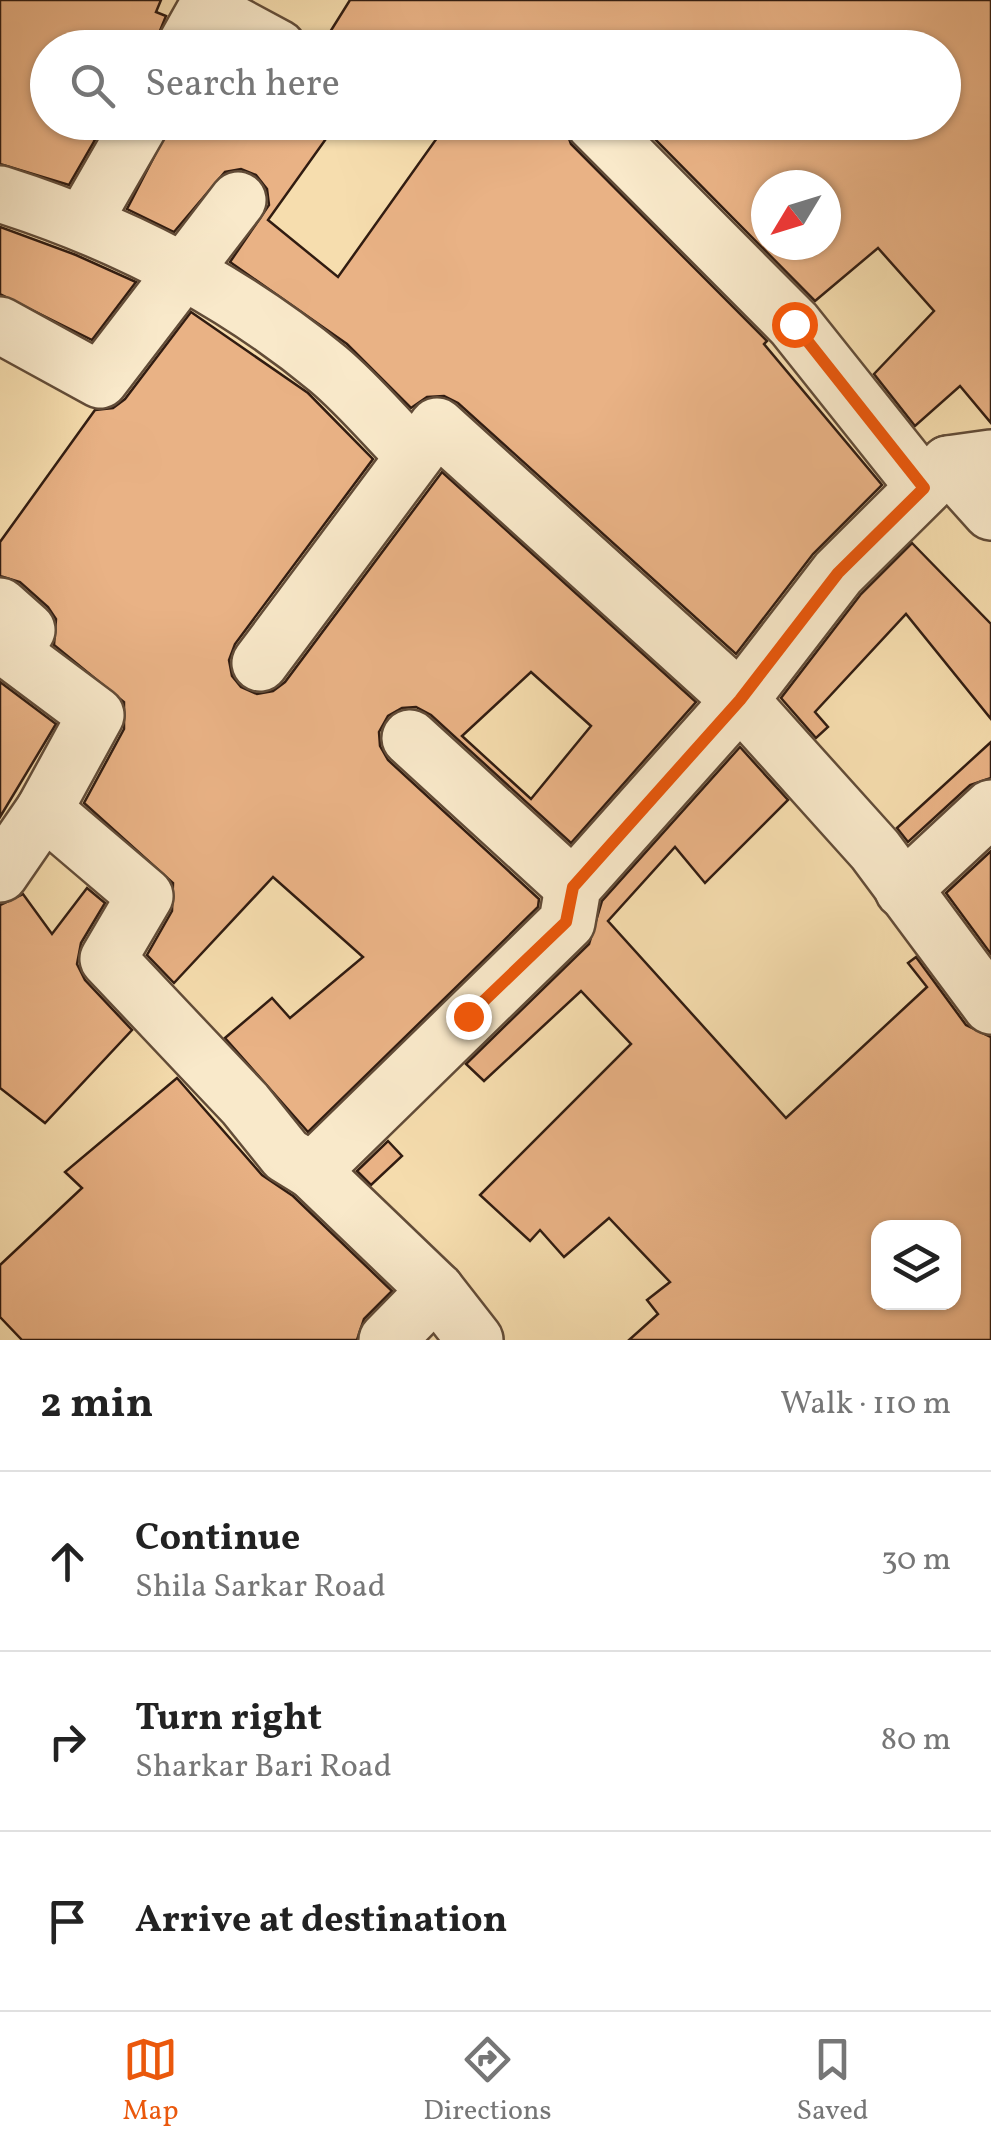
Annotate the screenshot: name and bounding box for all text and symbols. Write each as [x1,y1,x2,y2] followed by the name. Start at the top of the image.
[30,30,961,140] search box
[65,58,120,113] icon: search
[145,59,340,112] text: Search here
[751,170,841,260] north arrow
[772,302,818,348] route start
[446,994,492,1040] route end
[871,1220,961,1310] map controls
[871,1220,961,1310] button: layers
[40,1376,153,1435] text: 2 min
[780,1383,951,1427] text: Walk · 110 m
[135,1513,300,1566] text: Continue
[40,1534,95,1589] icon: ahead
[881,1539,951,1583] text: 30 m
[135,1566,386,1610] text: Shila Sarkar Road
[135,1693,322,1746] text: Turn right
[40,1714,95,1769] icon: right
[881,1719,951,1763] text: 80 m
[135,1746,392,1790] text: Sharkar Bari Road
[40,1894,95,1949] icon: arrive
[135,1895,508,1948] text: Arrive at destination
[122,2032,178,2131] tab: Map
[423,2032,552,2131] tab: Directions
[796,2032,869,2131] tab: Saved

